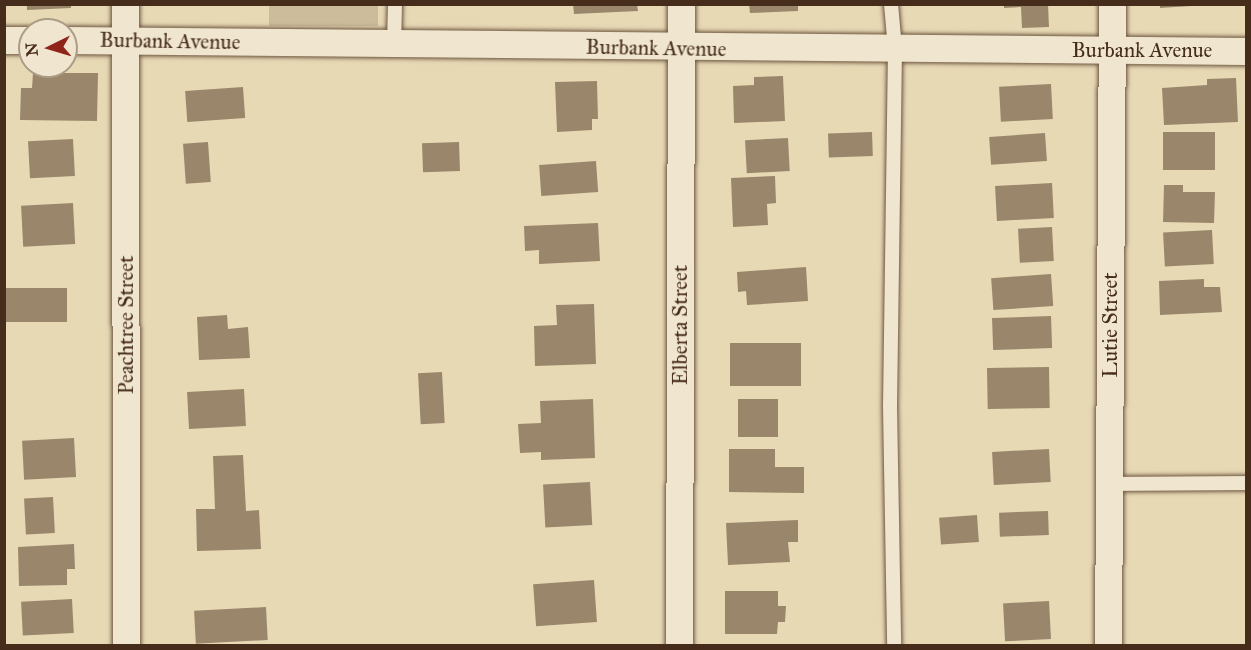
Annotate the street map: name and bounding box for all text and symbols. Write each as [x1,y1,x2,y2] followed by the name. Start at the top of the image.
[18,18,78,78] north arrow
[99,27,241,55] street label: Burbank Avenue
[585,34,727,62] street label: Burbank Avenue
[1072,37,1212,63] street label: Burbank Avenue
[22,42,42,57] text: N
[113,256,139,394] street label: Peachtree Street
[667,265,693,385] street label: Elberta Street
[1097,272,1123,378] street label: Lutie Street

